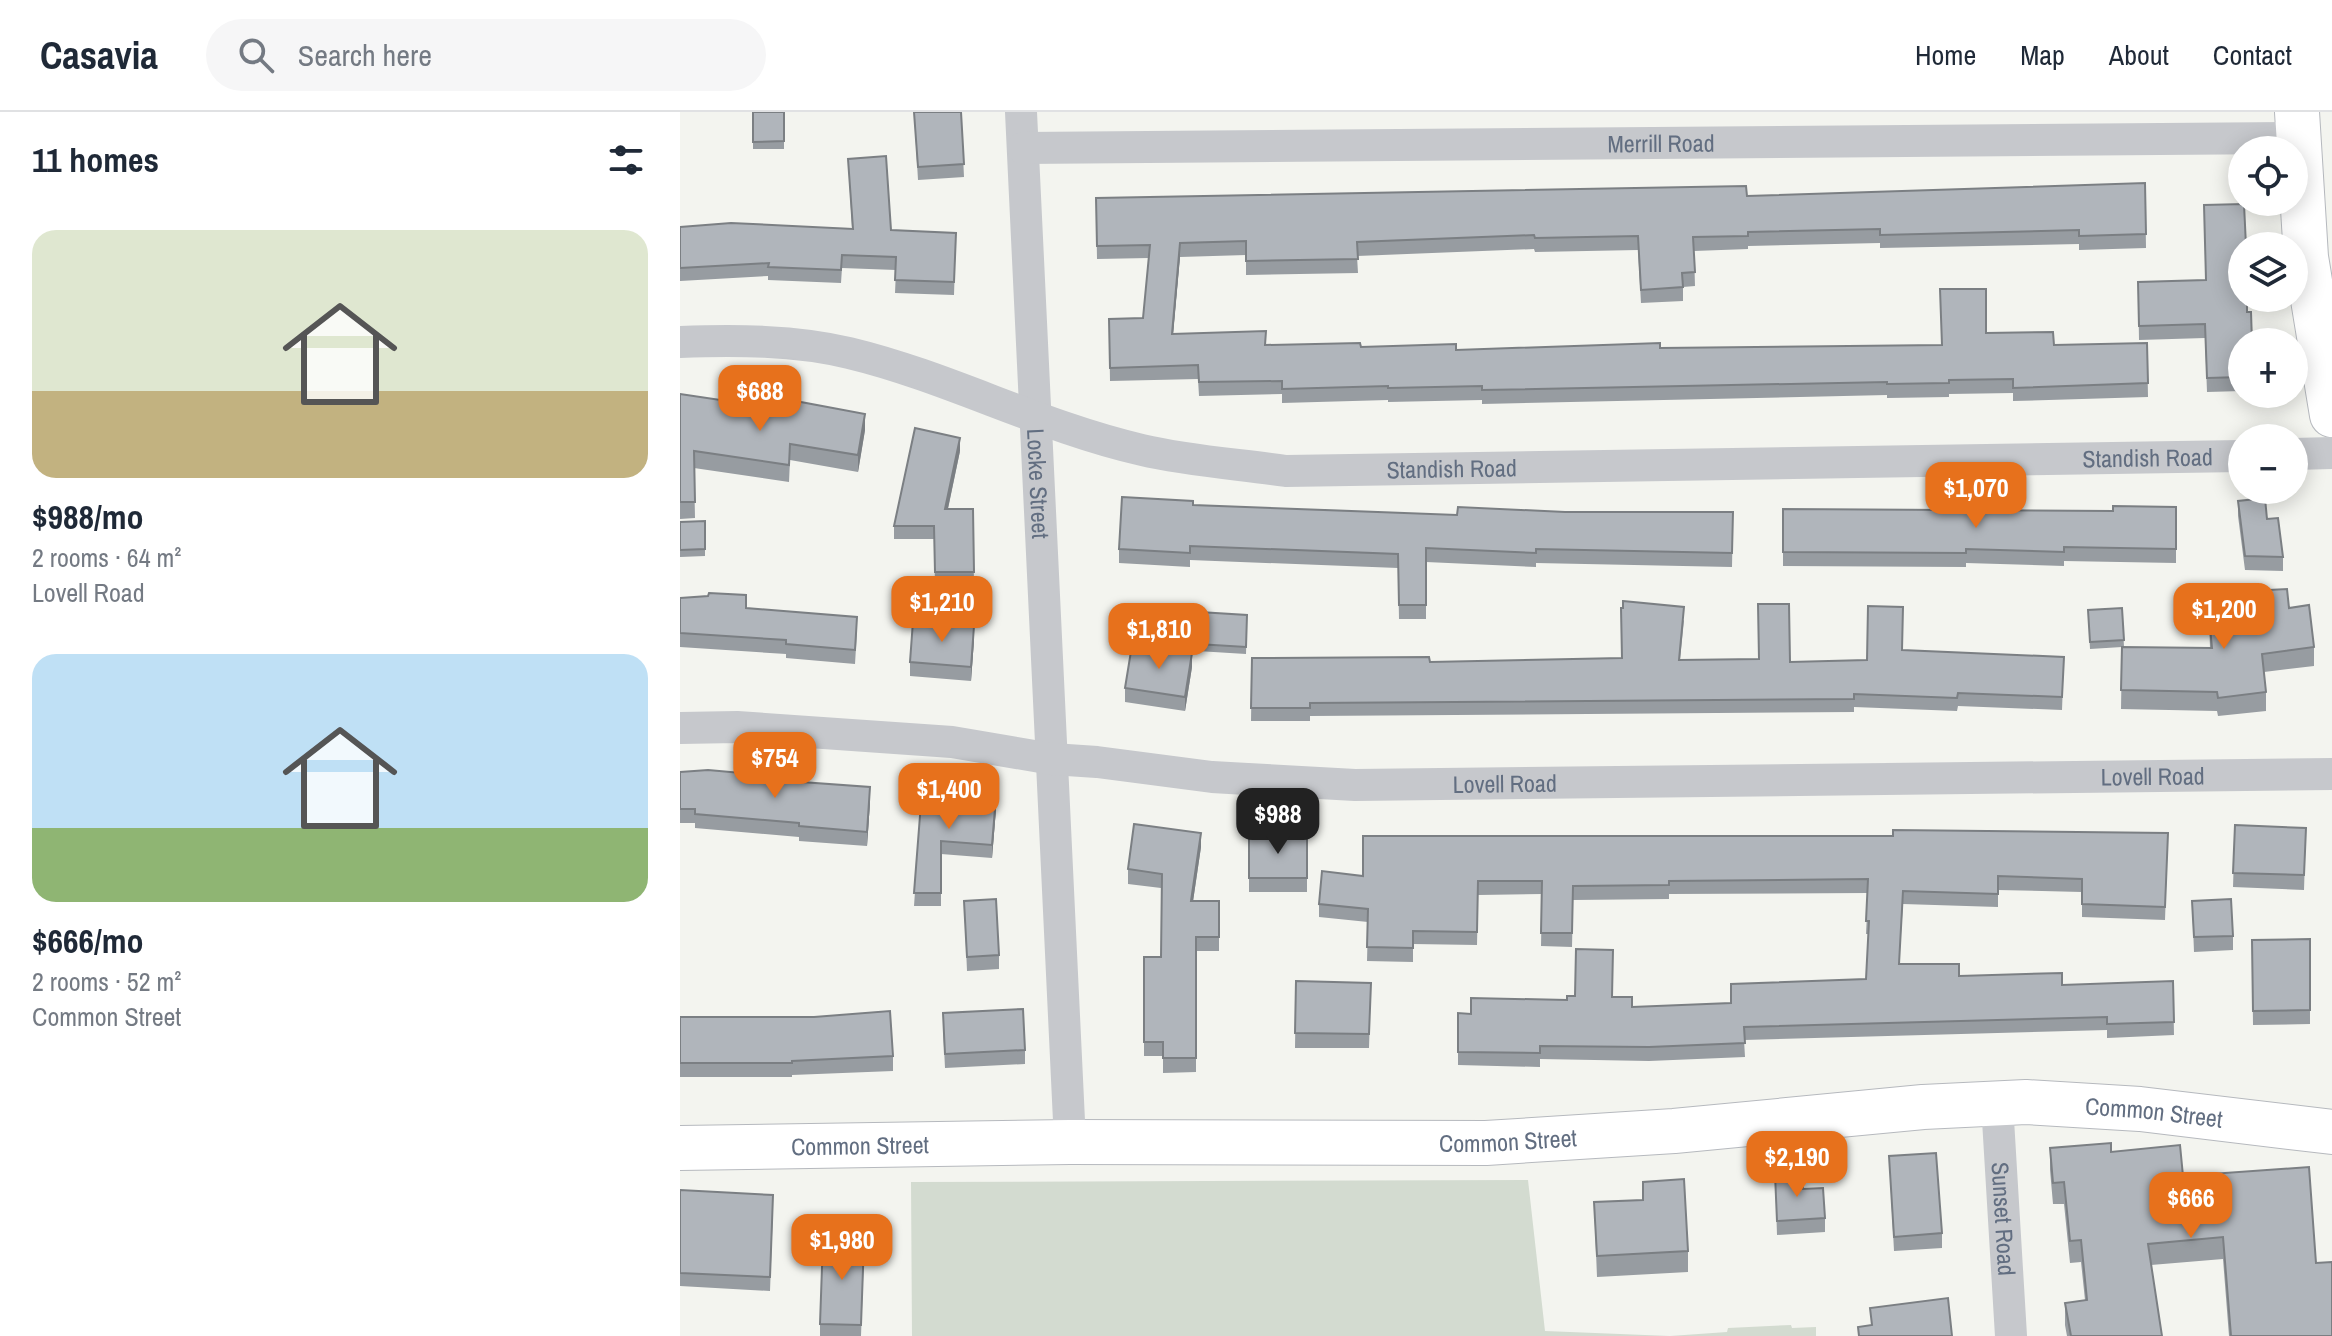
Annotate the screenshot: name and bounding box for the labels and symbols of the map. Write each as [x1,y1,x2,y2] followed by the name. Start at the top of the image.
[1607,127,1715,159] street label: Merrill Road
[713,365,807,433] pin: $688
[1020,428,1057,540] street label: Locke Street
[2082,440,2213,475] street label: Standish Road
[1386,451,1517,485] street label: Standish Road
[1911,462,2041,530] pin: $1,070
[877,576,1007,644] pin: $1,210
[2159,583,2289,651] pin: $1,200
[1094,603,1224,671] pin: $1,810
[728,732,822,800] pin: $754
[2101,759,2205,793] street label: Lovell Road
[884,763,1014,831] pin: $1,400
[1453,767,1557,800] street label: Lovell Road
[1231,788,1325,856] pin: $988
[2084,1090,2225,1135] street label: Common Street
[1439,1121,1578,1159] street label: Common Street
[791,1128,930,1162] street label: Common Street
[1732,1131,1862,1199] pin: $2,190
[1985,1161,2023,1277] street label: Sunset Road
[2144,1172,2238,1240] pin: $666
[777,1214,907,1282] pin: $1,980

